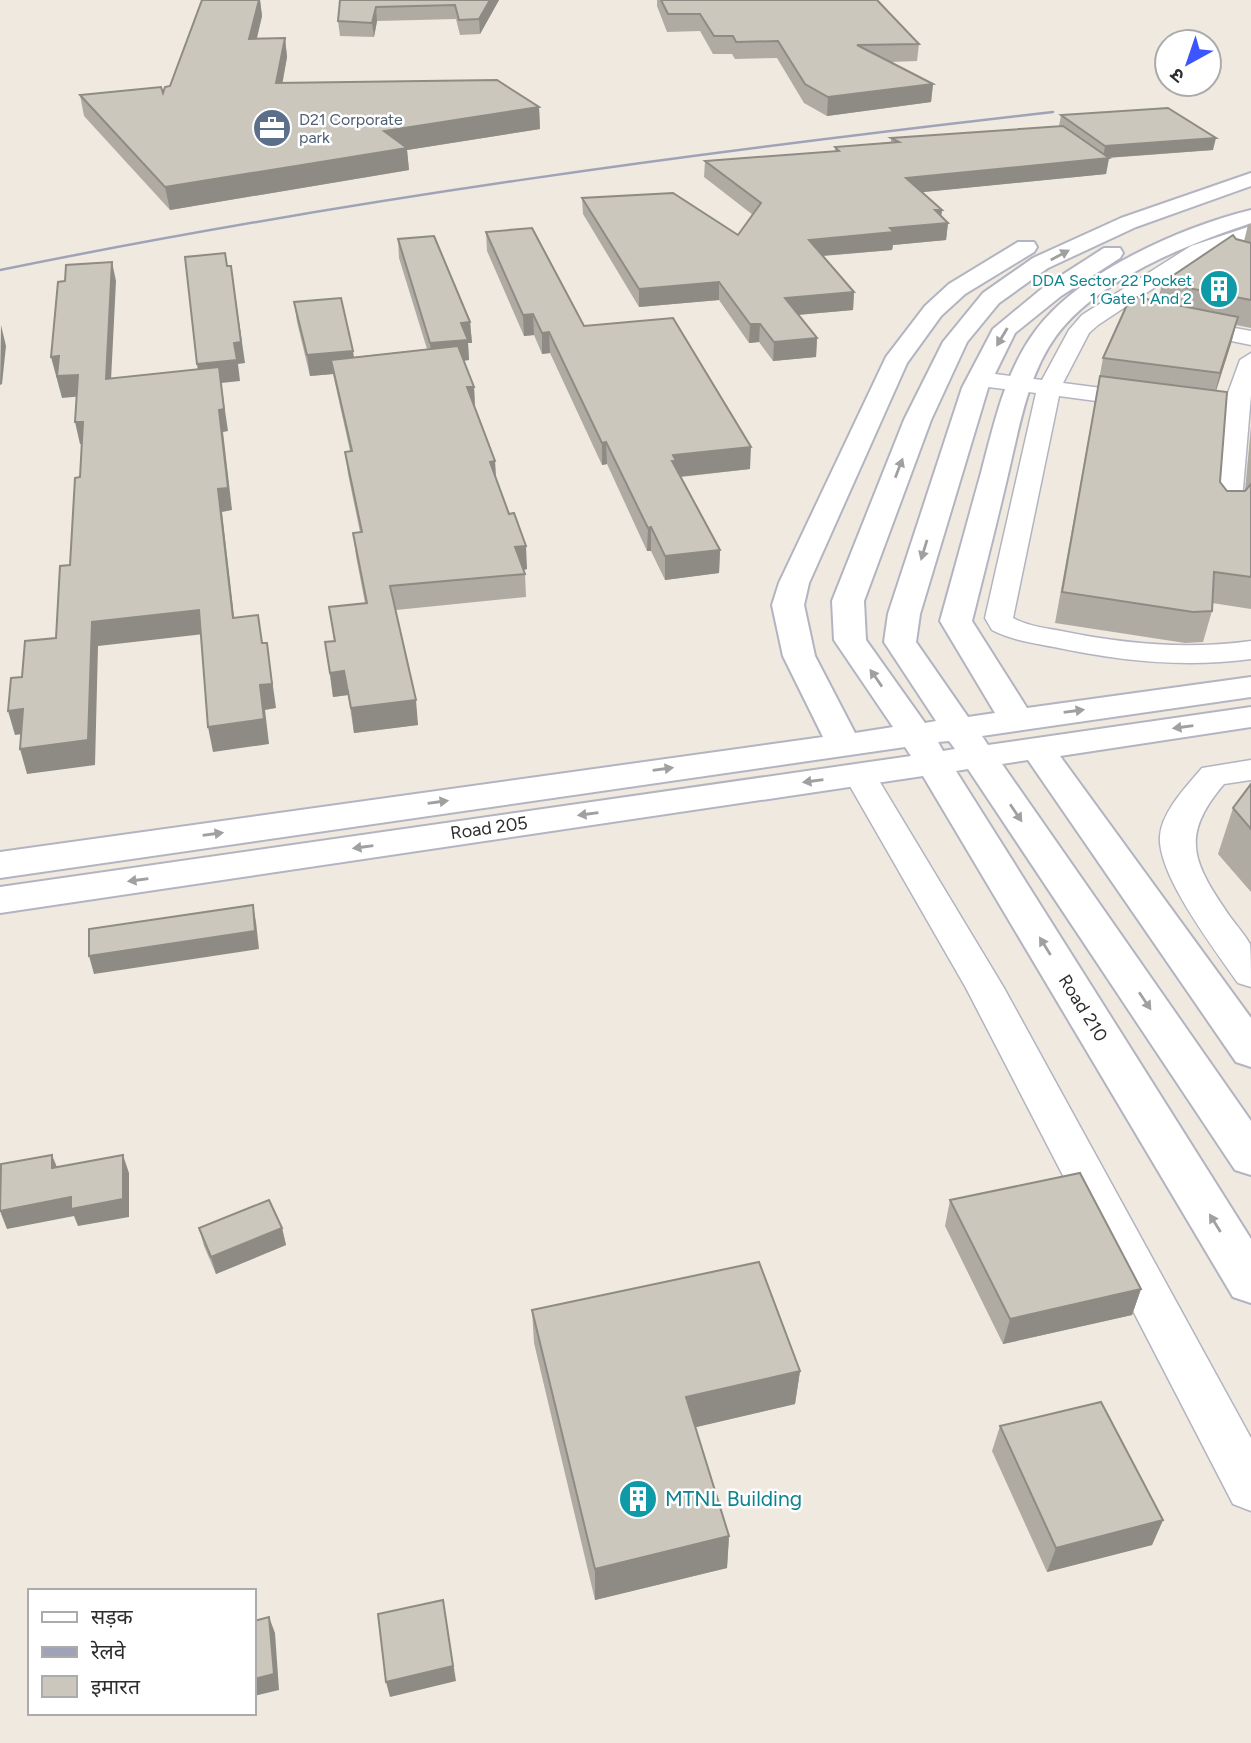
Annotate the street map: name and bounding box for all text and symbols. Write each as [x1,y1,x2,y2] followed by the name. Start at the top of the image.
[1153,28,1223,98] north arrow
[1165,63,1189,88] text: उ
[251,107,293,149] office icon: D21 Corporate park
[299,110,403,147] place label: D21 Corporate park
[1050,249,1070,261] one-way arrow
[1198,268,1240,310] building icon: DDA Sector 22 Pocket 1 Gate 1 And 2
[1032,271,1192,308] place label: DDA Sector 22 Pocket 1 Gate 1 And 2
[996,327,1008,346] one-way arrow
[894,457,905,478] one-way arrow
[919,539,929,560] one-way arrow
[869,669,883,687] one-way arrow
[1063,705,1085,716] one-way arrow
[1172,722,1194,733] one-way arrow
[652,763,674,774] one-way arrow
[802,775,824,786] one-way arrow
[427,796,449,807] one-way arrow
[1009,804,1023,822] one-way arrow
[577,809,599,820] one-way arrow
[449,812,529,844] street label: Road 205
[202,828,224,839] one-way arrow
[352,842,374,853] one-way arrow
[127,875,149,886] one-way arrow
[1038,937,1051,956] one-way arrow
[1054,970,1112,1046] street label: Road 210
[1138,991,1151,1011] one-way arrow
[1209,1214,1222,1233] one-way arrow
[617,1478,659,1520] building icon: MTNL Building
[665,1486,802,1511] place label: MTNL Building
[28,1589,256,1715] legend
[91,1604,133,1629] text: सड़क
[90,1639,126,1664] text: रेलवे
[91,1674,141,1699] text: इमारत

